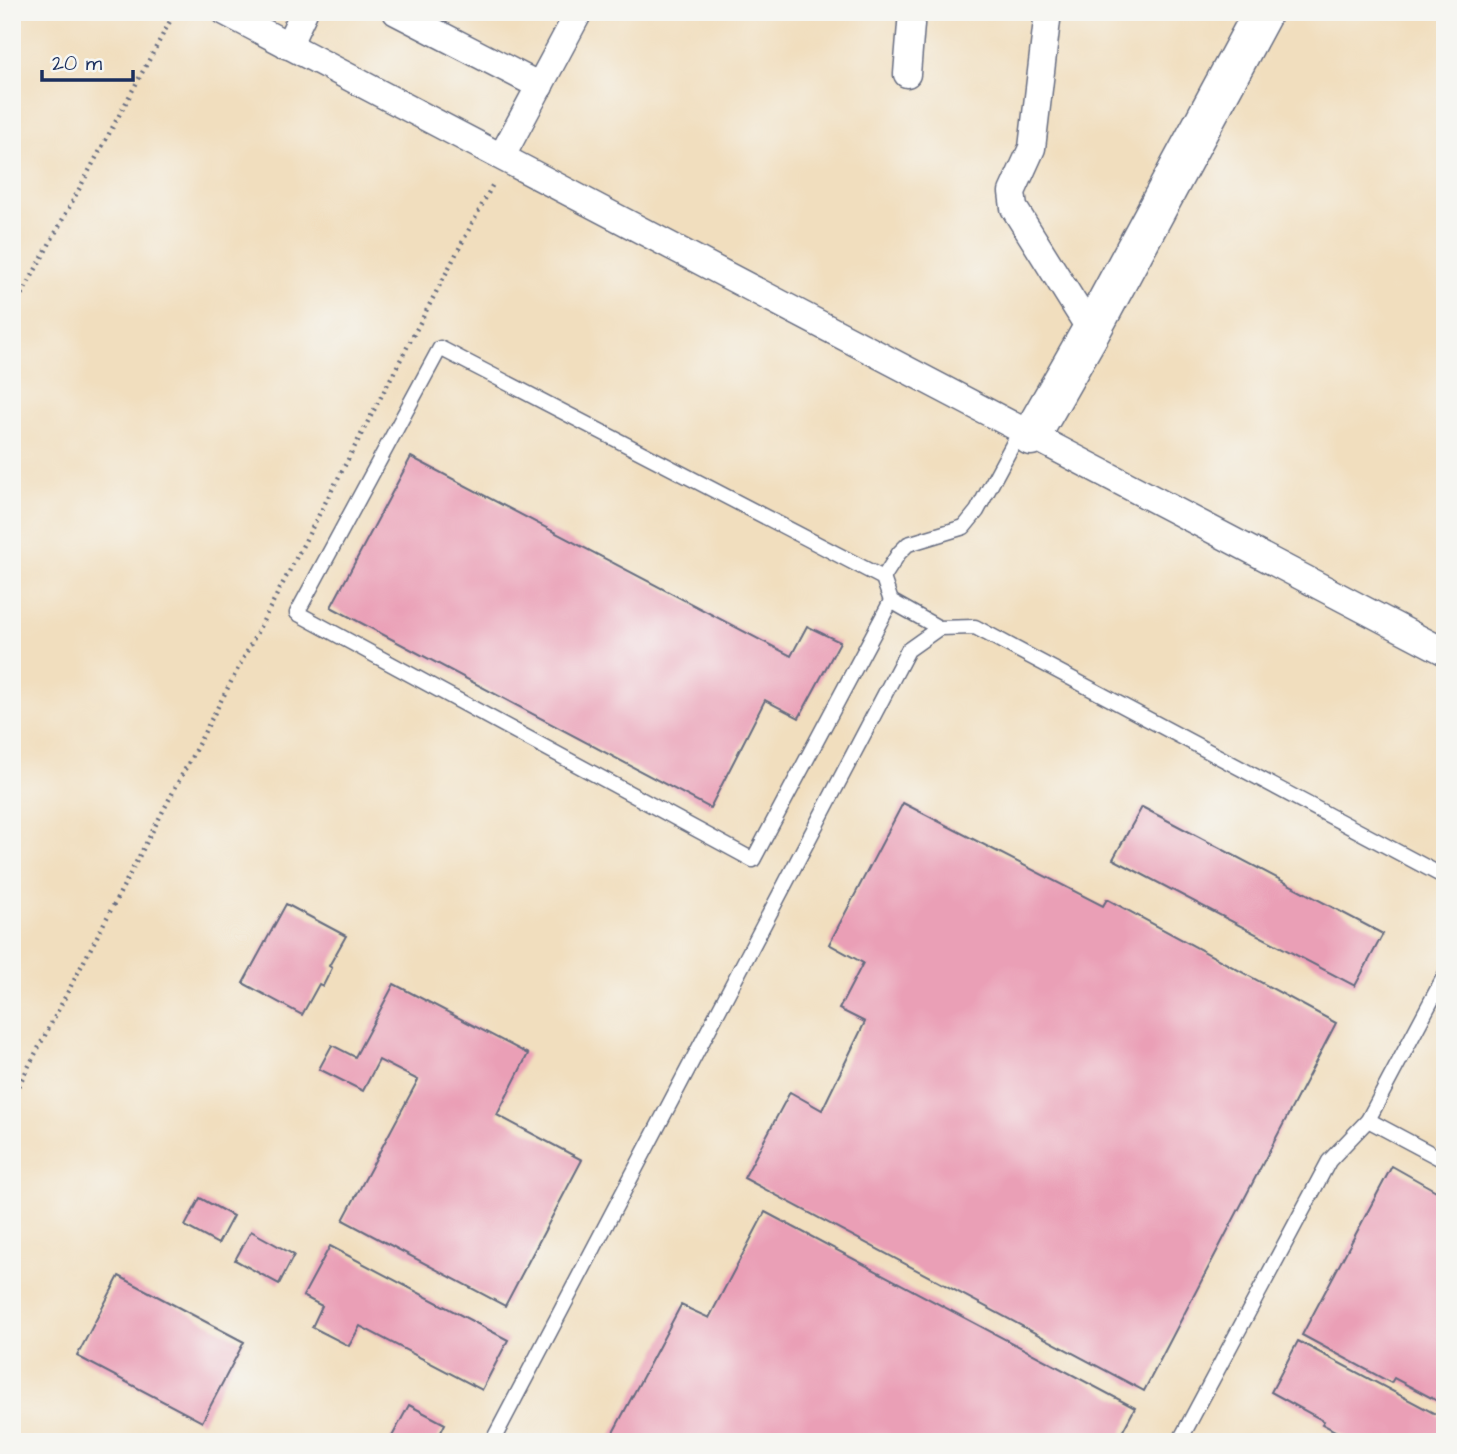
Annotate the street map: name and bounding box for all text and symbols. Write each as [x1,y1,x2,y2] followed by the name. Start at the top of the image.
[42,38,133,82] scale bar
[52,49,103,78] text: 20 m

